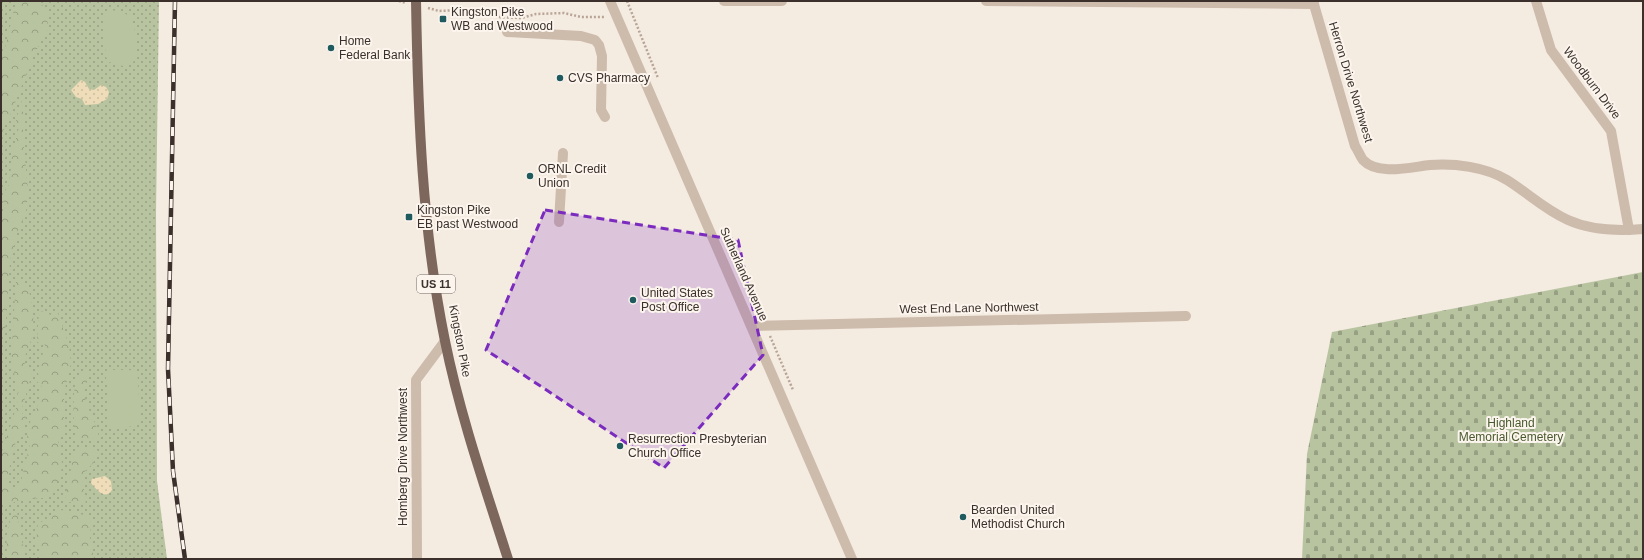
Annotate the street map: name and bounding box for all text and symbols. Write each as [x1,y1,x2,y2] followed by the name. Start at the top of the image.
[451,5,553,33] place label: Kingston Pike WB and Westwood
[438,14,448,24] marker: Kingston Pike WB and Westwood
[1326,20,1376,145] street label: Herron Drive Northwest
[339,34,411,62] place label: Home Federal Bank
[326,43,336,53] marker: Home Federal Bank
[1560,44,1624,122] street label: Woodburn Drive
[568,71,650,85] place label: CVS Pharmacy
[555,73,565,83] marker: CVS Pharmacy
[538,162,607,190] place label: ORNL Credit Union
[525,171,535,181] marker: ORNL Credit Union
[417,203,518,231] place label: Kingston Pike EB past Westwood
[404,212,414,222] marker: Kingston Pike EB past Westwood
[717,225,771,323] street label: Sutherland Avenue
[417,275,455,293] road number: US 11
[641,286,713,314] place label: United States Post Office
[628,295,638,305] marker: United States Post Office
[899,300,1039,316] street label: West End Lane Northwest
[446,304,474,379] street label: Kingston Pike
[396,387,410,526] street label: Homberg Drive Northwest
[1459,416,1563,444] park label: Highland Memorial Cemetery
[628,432,767,460] place label: Resurrection Presbyterian Church Office
[615,441,625,451] marker: Resurrection Presbyterian Church Office
[971,503,1065,531] place label: Bearden United Methodist Church
[958,512,968,522] marker: Bearden United Methodist Church

